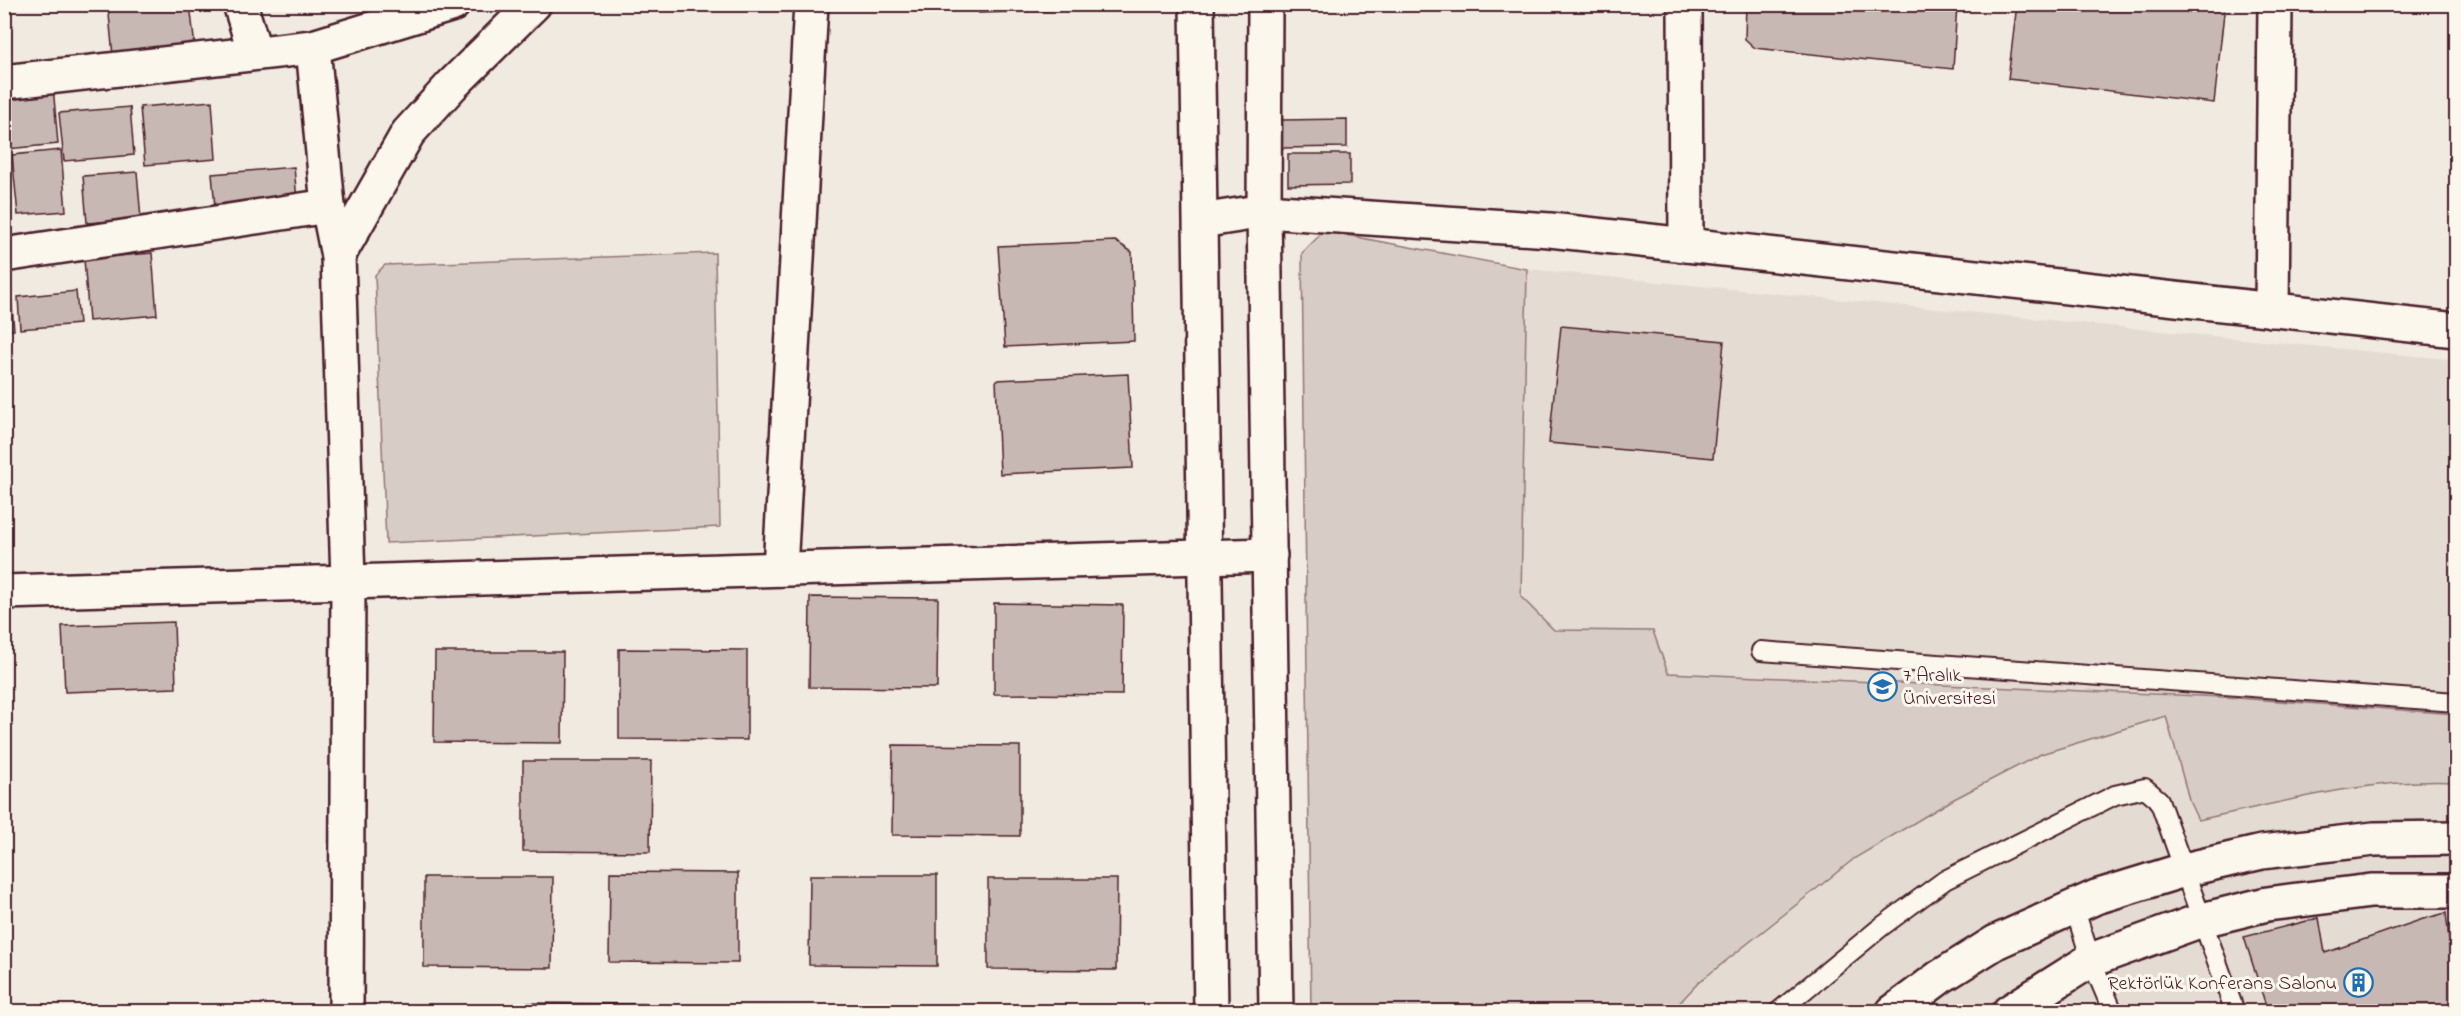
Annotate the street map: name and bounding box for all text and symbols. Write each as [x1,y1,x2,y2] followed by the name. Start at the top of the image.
[1903,662,1996,714] place label: 7 Aralık Üniversitesi
[1866,670,1898,702] school or university icon: 7 Aralık Üniversitesi
[2342,966,2374,998] building icon: Rektörlük Konferans Salonu
[2108,970,2337,999] place label: Rektörlük Konferans Salonu

